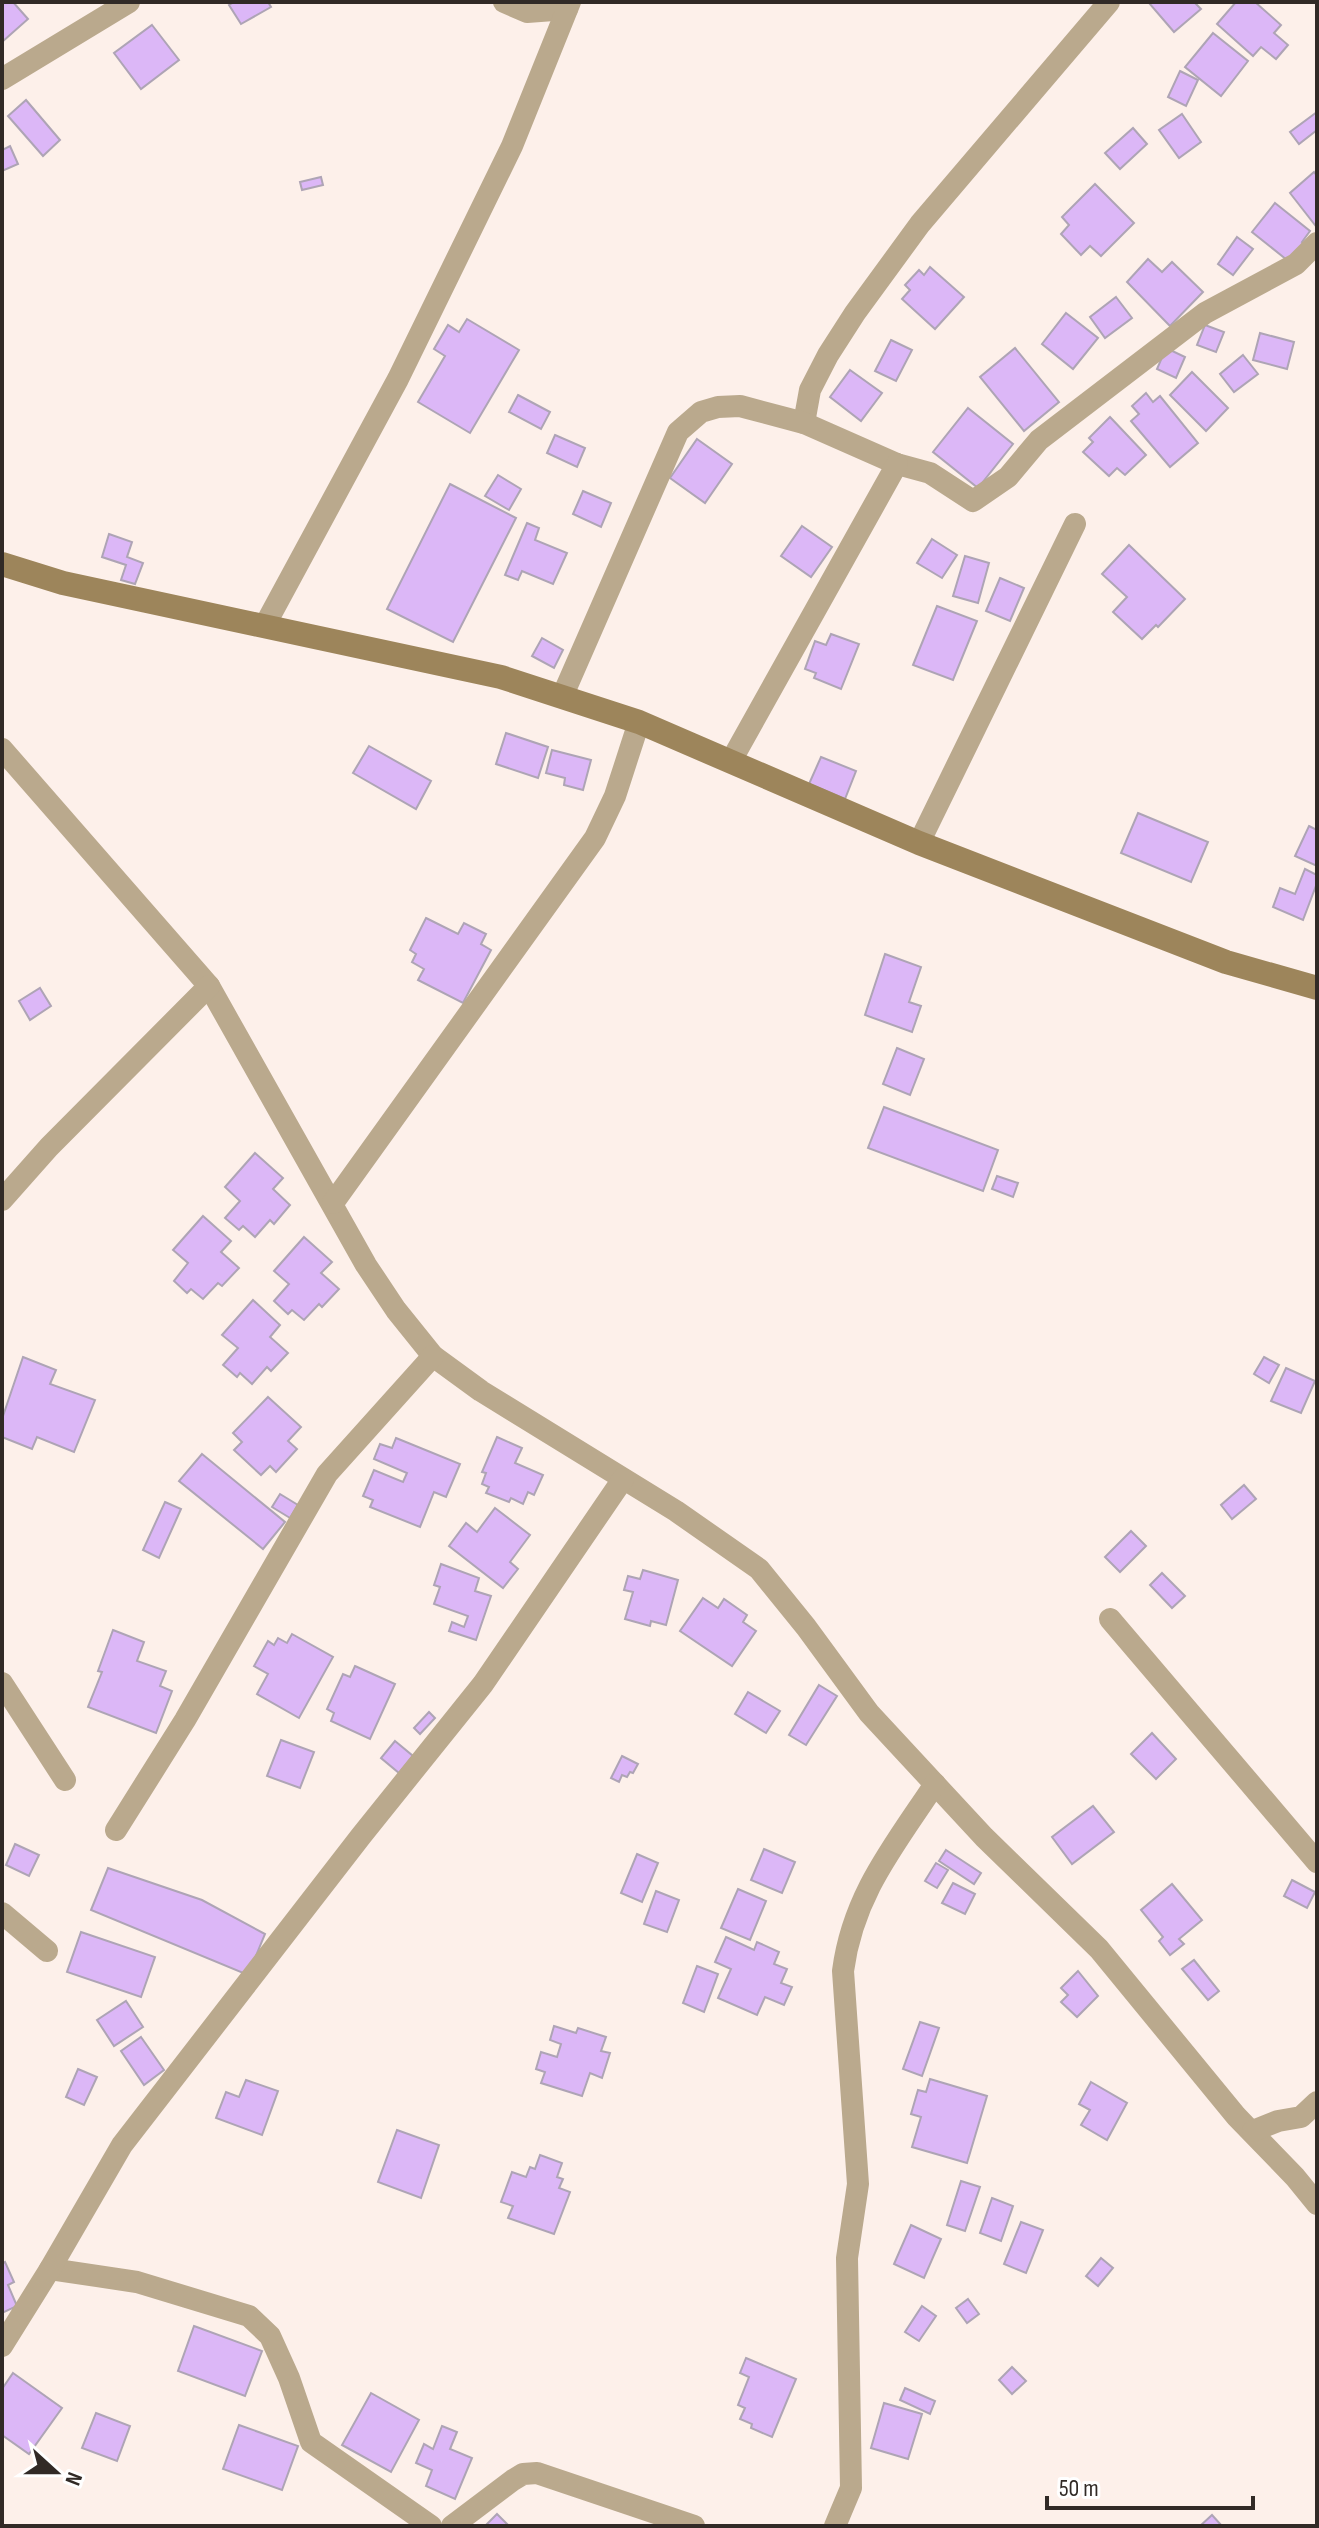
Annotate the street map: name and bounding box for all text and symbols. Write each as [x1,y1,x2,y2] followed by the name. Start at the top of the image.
[16,2432,96,2512] north arrow
[1047,2460,1253,2510] scale bar
[59,2468,88,2489] text: N
[1059,2474,1099,2503] text: 50 m

